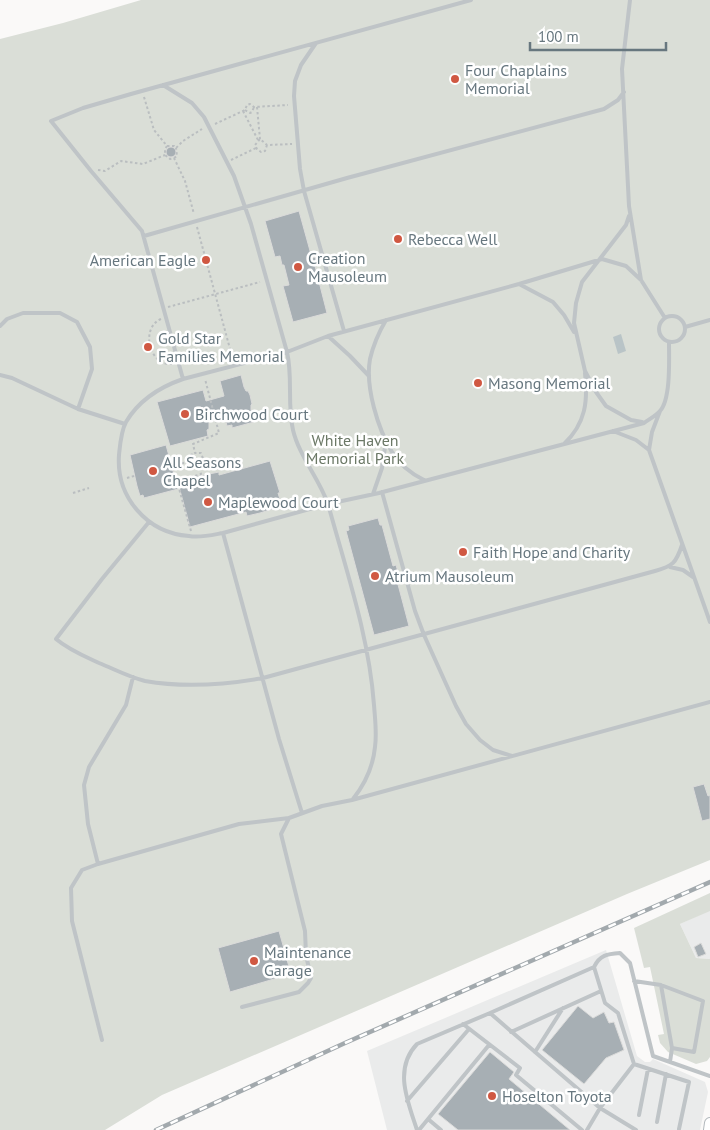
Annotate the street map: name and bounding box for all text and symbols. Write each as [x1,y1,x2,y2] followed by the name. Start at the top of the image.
[530,20,666,52] scale bar
[538,27,579,46] text: 100 m
[465,60,567,98] place label: Four Chaplains Memorial
[449,73,461,85] marker: Four Chaplains Memorial
[408,229,498,249] place label: Rebecca Well
[392,233,404,245] marker: Rebecca Well
[308,248,387,286] place label: Creation Mausoleum
[90,250,196,270] place label: American Eagle
[200,254,212,266] marker: American Eagle
[292,261,304,273] marker: Creation Mausoleum
[158,328,285,366] place label: Gold Star Families Memorial
[142,341,154,353] marker: Gold Star Families Memorial
[488,373,611,393] place label: Masong Memorial
[472,377,484,389] marker: Masong Memorial
[195,404,309,424] place label: Birchwood Court
[179,408,191,420] marker: Birchwood Court
[306,430,405,468] park label: White Haven Memorial Park
[163,452,242,490] place label: All Seasons Chapel
[147,465,159,477] marker: All Seasons Chapel
[218,492,339,512] place label: Maplewood Court
[202,496,214,508] marker: Maplewood Court
[473,542,631,562] place label: Faith Hope and Charity
[457,546,469,558] marker: Faith Hope and Charity
[385,566,514,586] place label: Atrium Mausoleum
[369,570,381,582] marker: Atrium Mausoleum
[264,942,351,980] place label: Maintenance Garage
[248,955,260,967] marker: Maintenance Garage
[502,1086,612,1106] place label: Hoselton Toyota
[486,1090,498,1102] marker: Hoselton Toyota

